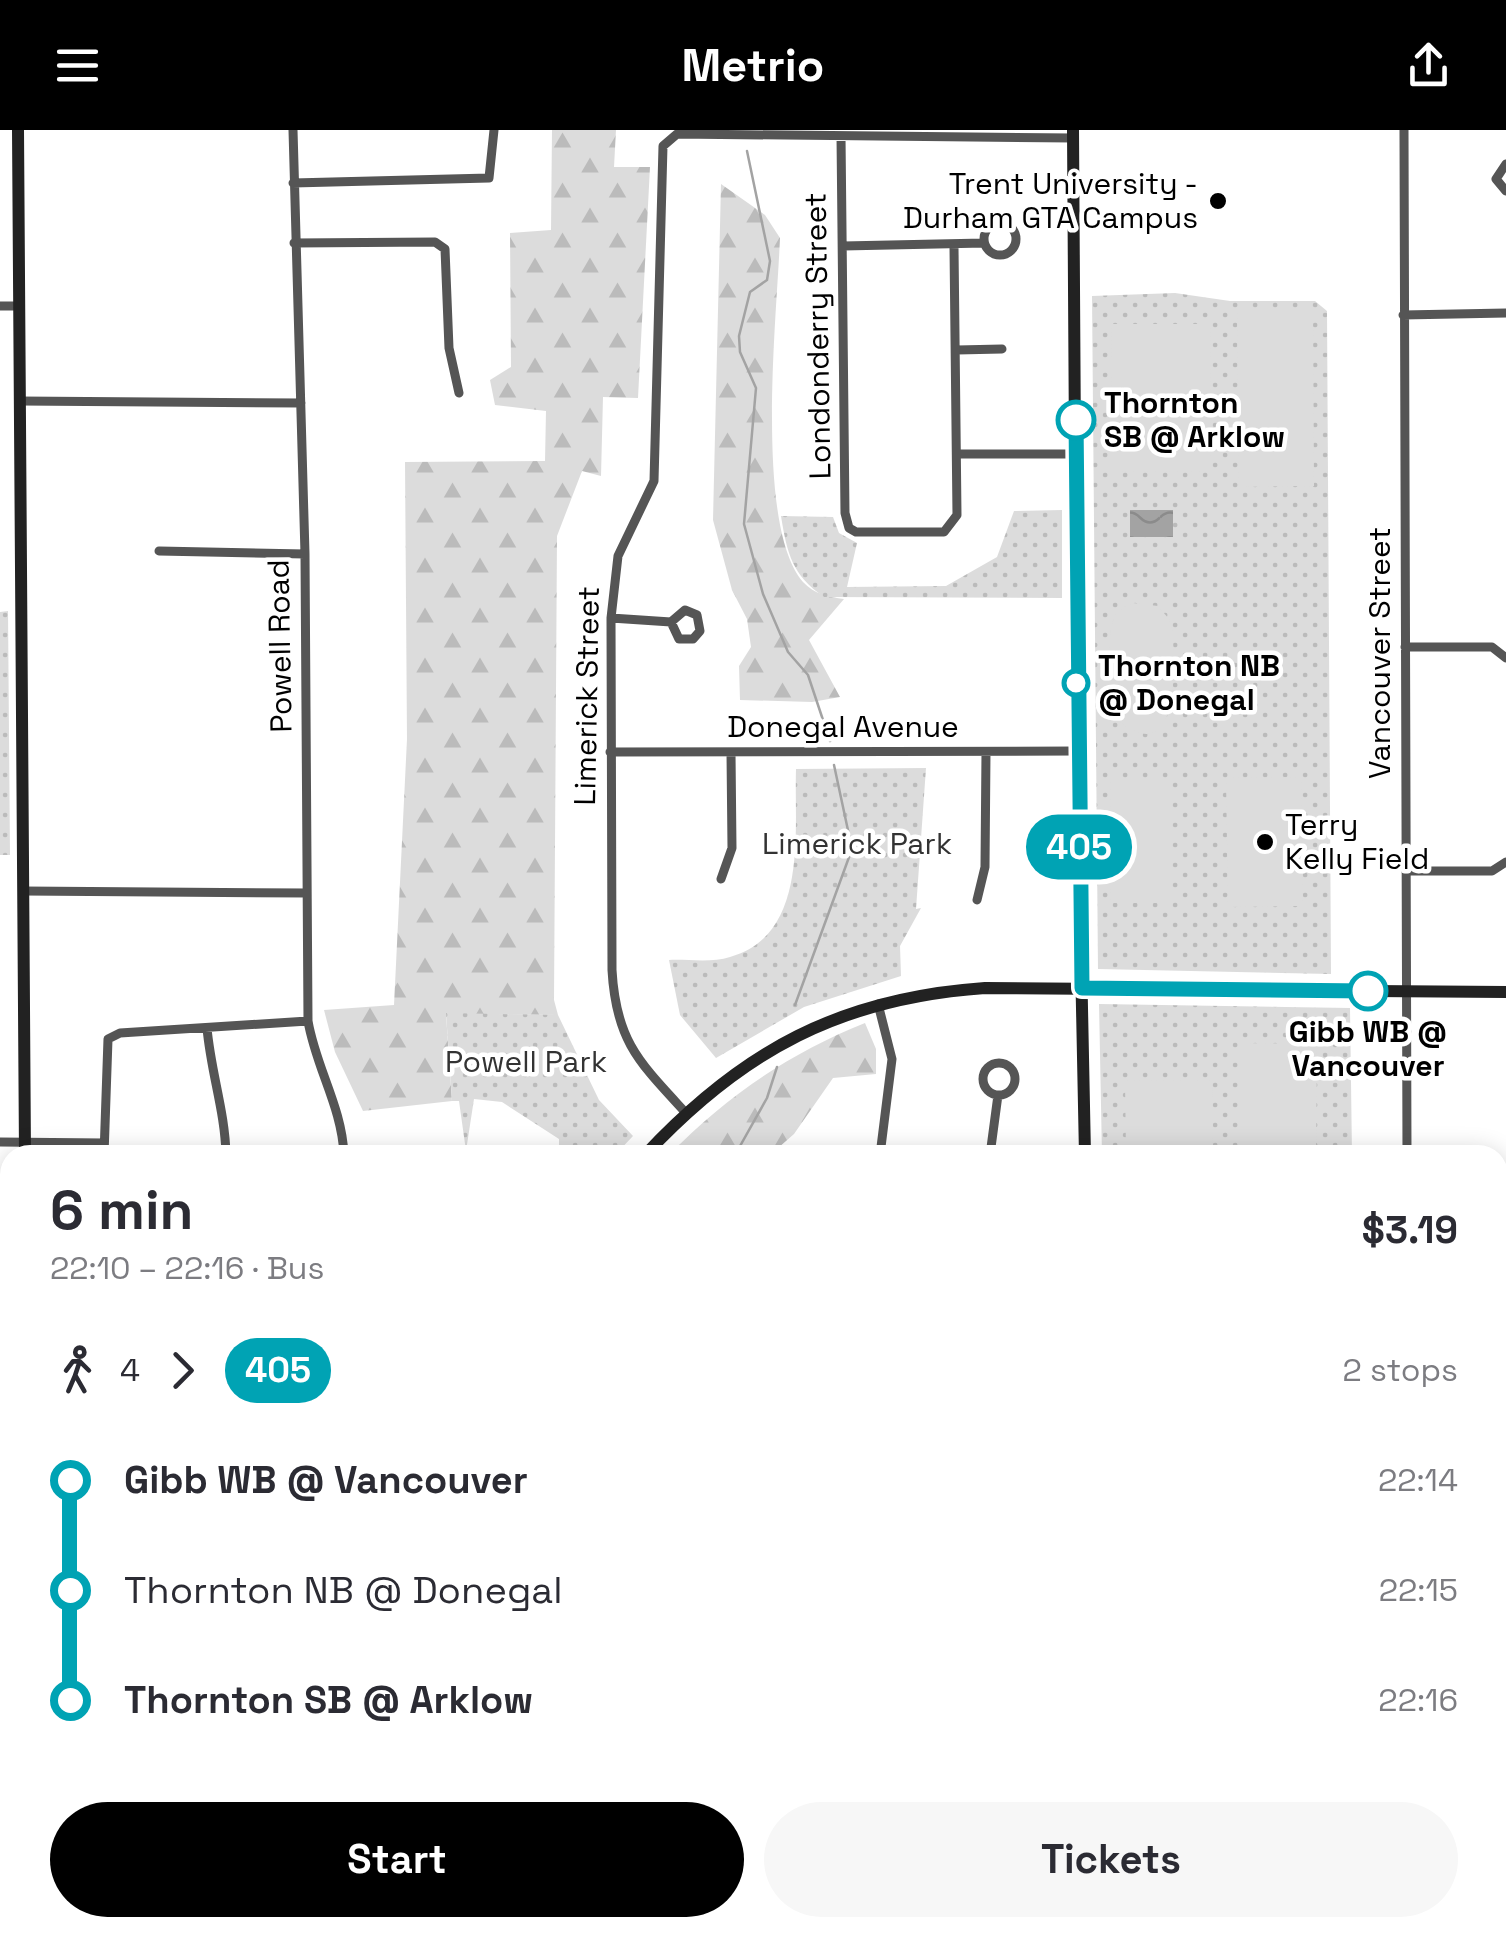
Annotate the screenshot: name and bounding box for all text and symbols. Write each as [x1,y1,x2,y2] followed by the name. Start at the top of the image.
[682,37,824,94] text: Metrio
[50,38,105,93] icon: menu
[1401,38,1456,93] icon: share
[903,164,1198,237] place label: Trent University - Durham GTA Campus
[1207,190,1229,212] marker: Trent University - Durham GTA Campus
[795,192,840,480] street label: Londonderry Street
[1104,383,1285,456] place label: Thornton SB @ Arklow
[1057,401,1095,439] marker: Thornton SB @ Arklow
[1360,527,1399,779] street label: Vancouver Street
[258,559,301,733] street label: Powell Road
[565,586,608,806] street label: Limerick Street
[1098,646,1280,719] place label: Thornton NB @ Donegal
[1063,670,1089,696] marker: Thornton NB @ Donegal
[727,707,959,746] street label: Donegal Avenue
[1285,805,1429,878] place label: Terry Kelly Field
[1022,814,1136,880] line badge: 405
[762,824,952,863] park label: Limerick Park
[1046,825,1112,869] text: 405
[1254,831,1276,853] marker: Terry Kelly Field
[1349,972,1387,1010] marker: Gibb WB @ Vancouver
[1289,1012,1447,1085] place label: Gibb WB @ Vancouver
[445,1042,607,1081] park label: Powell Park
[50,1175,193,1245] text: 6 min
[1362,1206,1458,1254] text: $3.19
[50,1248,324,1288] text: 22:10 – 22:16 · Bus
[50,1343,105,1398] icon: walk
[155,1343,210,1398] icon: forward
[245,1348,311,1392] text: 405
[120,1350,140,1390] text: 4
[1343,1350,1458,1390] text: 2 stops
[124,1456,528,1504] text: Gibb WB @ Vancouver
[1378,1460,1458,1500] text: 22:14
[124,1566,562,1614] text: Thornton NB @ Donegal
[1379,1570,1458,1610] text: 22:15
[124,1676,533,1724] text: Thornton SB @ Arklow
[1378,1680,1458,1720] text: 22:16
[50,1802,744,1917] button: Start
[764,1802,1458,1917] button: Tickets

